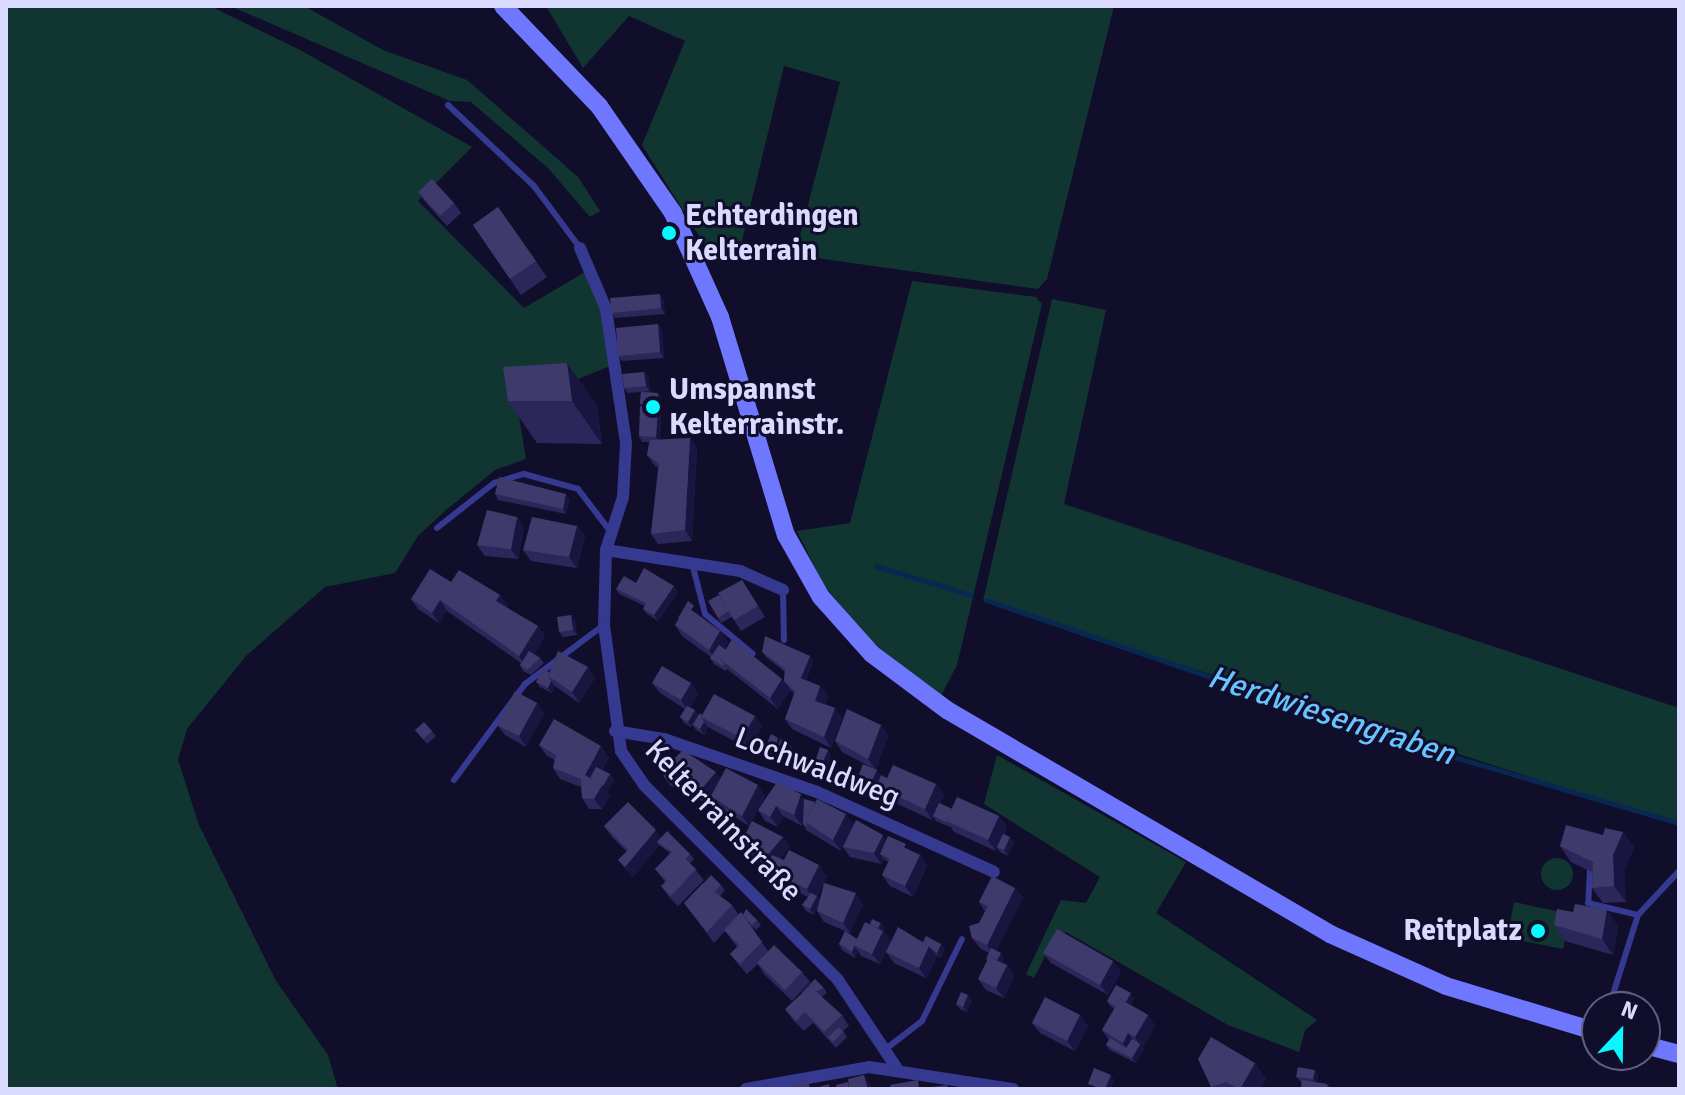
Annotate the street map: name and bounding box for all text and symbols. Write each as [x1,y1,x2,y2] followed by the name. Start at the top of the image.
[685,198,859,268] place label: Echterdingen Kelterrain
[660,224,678,242] marker: Echterdingen Kelterrain
[669,372,844,442] place label: Umspannst Kelterrainstr.
[644,398,662,416] marker: Umspannst Kelterrainstr.
[1203,658,1459,774] water label: Herdwiesengraben
[729,720,905,816] street label: Lochwaldweg
[637,733,809,909] street label: Kelterrainstraße
[1403,913,1522,949] place label: Reitplatz
[1529,922,1547,940] marker: Reitplatz
[1581,991,1661,1071] north arrow
[1617,995,1642,1026] text: N

